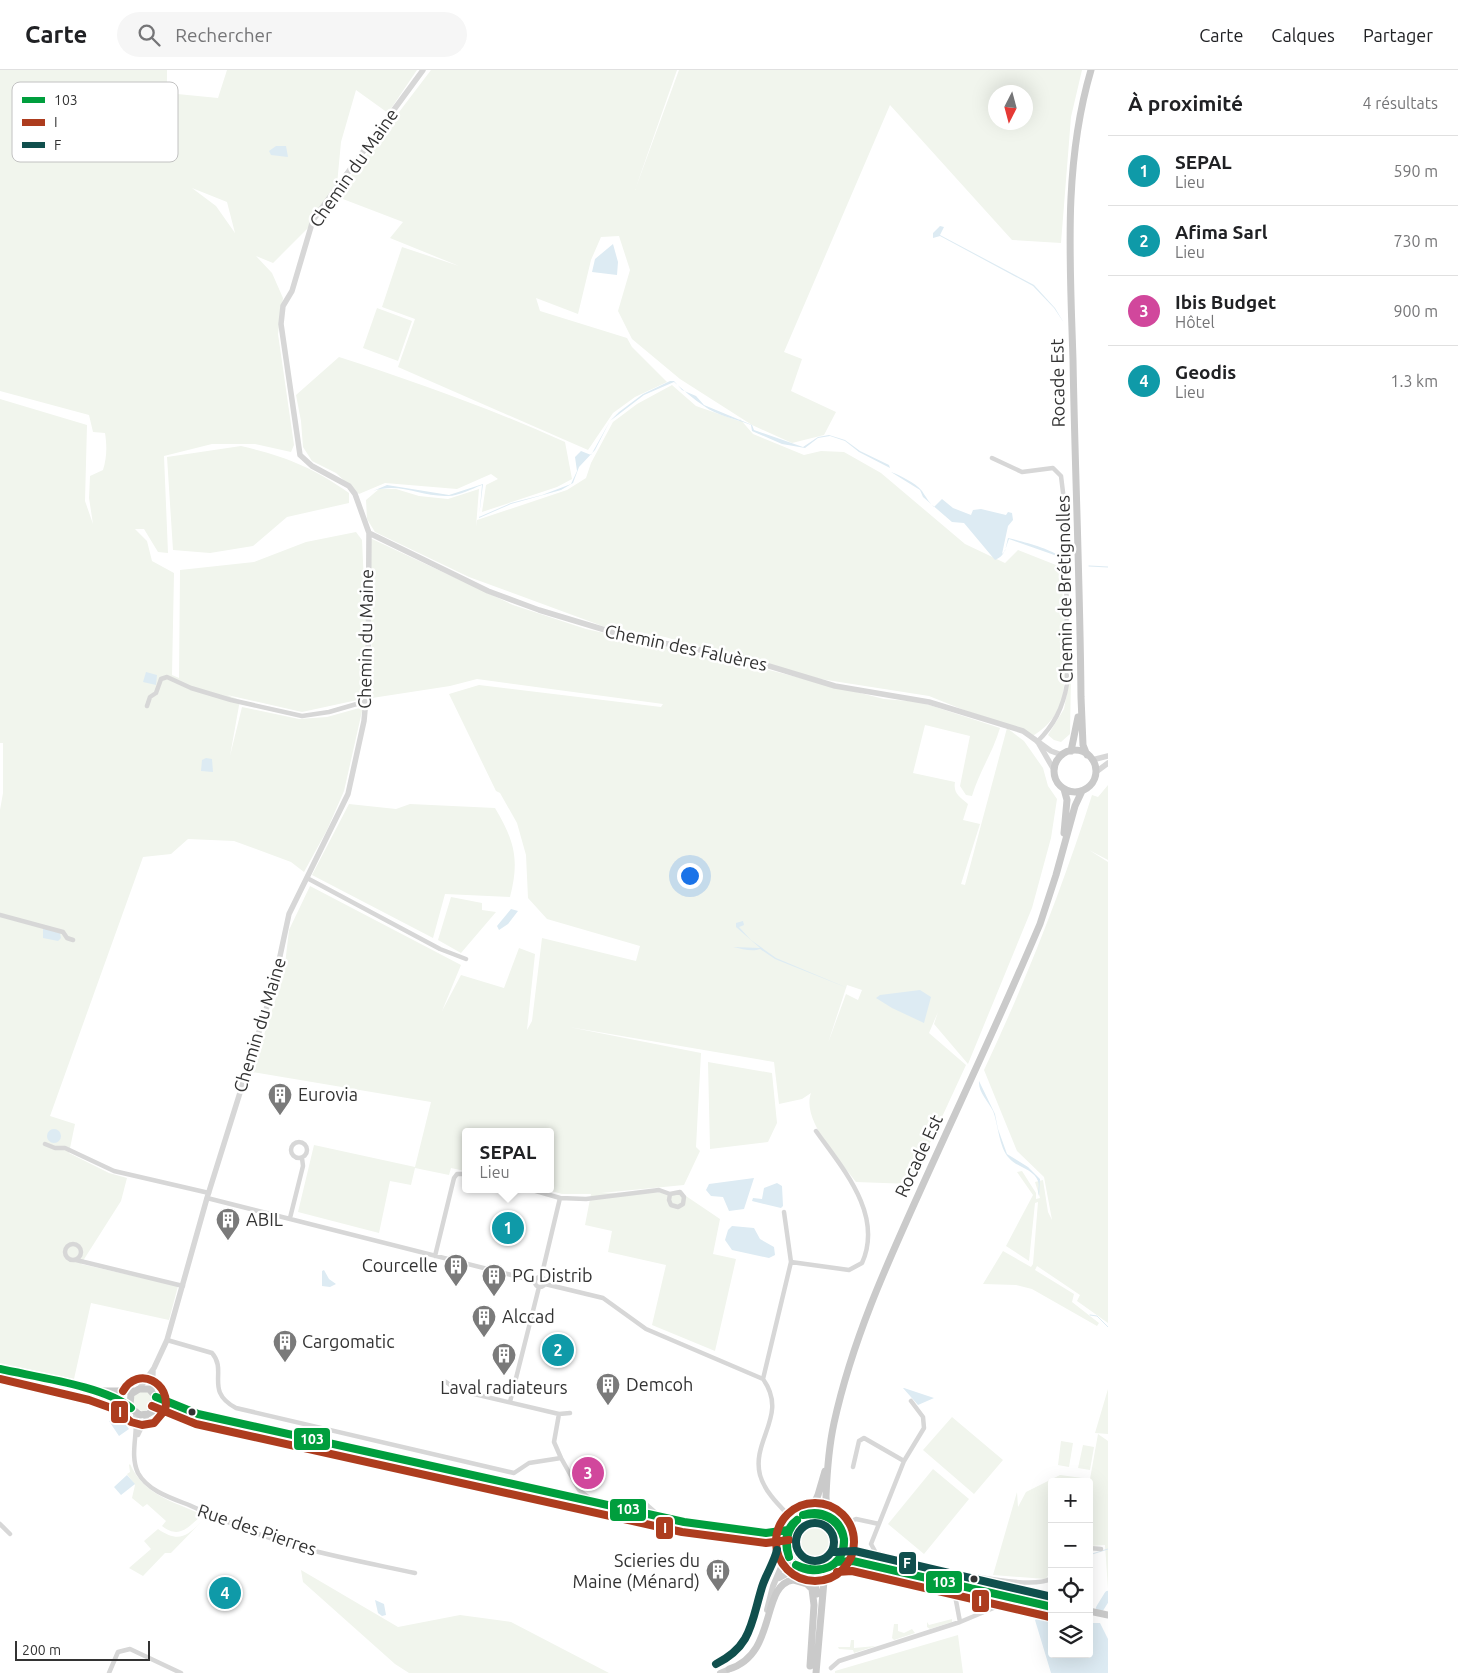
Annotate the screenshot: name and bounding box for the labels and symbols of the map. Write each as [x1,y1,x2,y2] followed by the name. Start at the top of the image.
[12,82,178,162] legend
[988,85,1033,130] north arrow
[54,92,78,108] text: 103
[305,104,402,230] street label: Chemin du Maine
[54,114,58,130] text: I
[54,137,61,153] text: F
[1046,338,1068,428] street label: Rocade Est
[1052,495,1076,683] street label: Chemin de Brétignolles
[354,569,376,709] street label: Chemin du Maine
[603,620,769,674] street label: Chemin des Faluères
[677,863,703,889] your location
[229,955,289,1095] street label: Chemin du Maine
[267,1082,293,1116] building icon: Eurovia
[298,1084,358,1104] place label: Eurovia
[890,1111,946,1200] street label: Rocade Est
[215,1207,241,1241] building icon: ABIL
[246,1209,283,1229] place label: ABIL
[492,1209,524,1247] pin: 1
[443,1253,469,1287] building icon: Courcelle
[362,1255,438,1275] place label: Courcelle
[481,1263,507,1297] building icon: PG Distrib
[512,1265,593,1285] place label: PG Distrib
[471,1304,497,1338] building icon: Alccad
[502,1306,555,1326] place label: Alccad
[272,1329,298,1363] building icon: Cargomatic
[302,1331,395,1351] place label: Cargomatic
[542,1331,574,1369] pin: 2
[491,1342,517,1376] building icon: Laval radiateurs
[595,1372,621,1406] building icon: Demcoh
[626,1374,693,1394] place label: Demcoh
[440,1377,568,1397] place label: Laval radiateurs
[110,1400,129,1424] line badge: I
[118,1404,122,1420] text: I
[187,1407,197,1417] unlabelled marker
[293,1427,331,1451] line badge: 103
[300,1431,324,1447] text: 103
[572,1454,604,1492] pin: 3
[609,1498,647,1522] line badge: 103
[195,1499,320,1559] street label: Rue des Pierres
[616,1501,640,1517] text: 103
[655,1516,674,1540] line badge: I
[663,1520,667,1536] text: I
[573,1550,700,1592] place label: Scieries du Maine (Ménard)
[898,1551,917,1575] line badge: F
[903,1555,911,1571] text: F
[705,1558,731,1592] building icon: Scieries du Maine (Ménard)
[925,1570,963,1594] line badge: 103
[209,1574,241,1612] pin: 4
[932,1574,956,1590] text: 103
[969,1574,979,1584] unlabelled marker
[971,1589,990,1613] line badge: I
[978,1593,982,1609] text: I
[15,1638,150,1661] scale bar

